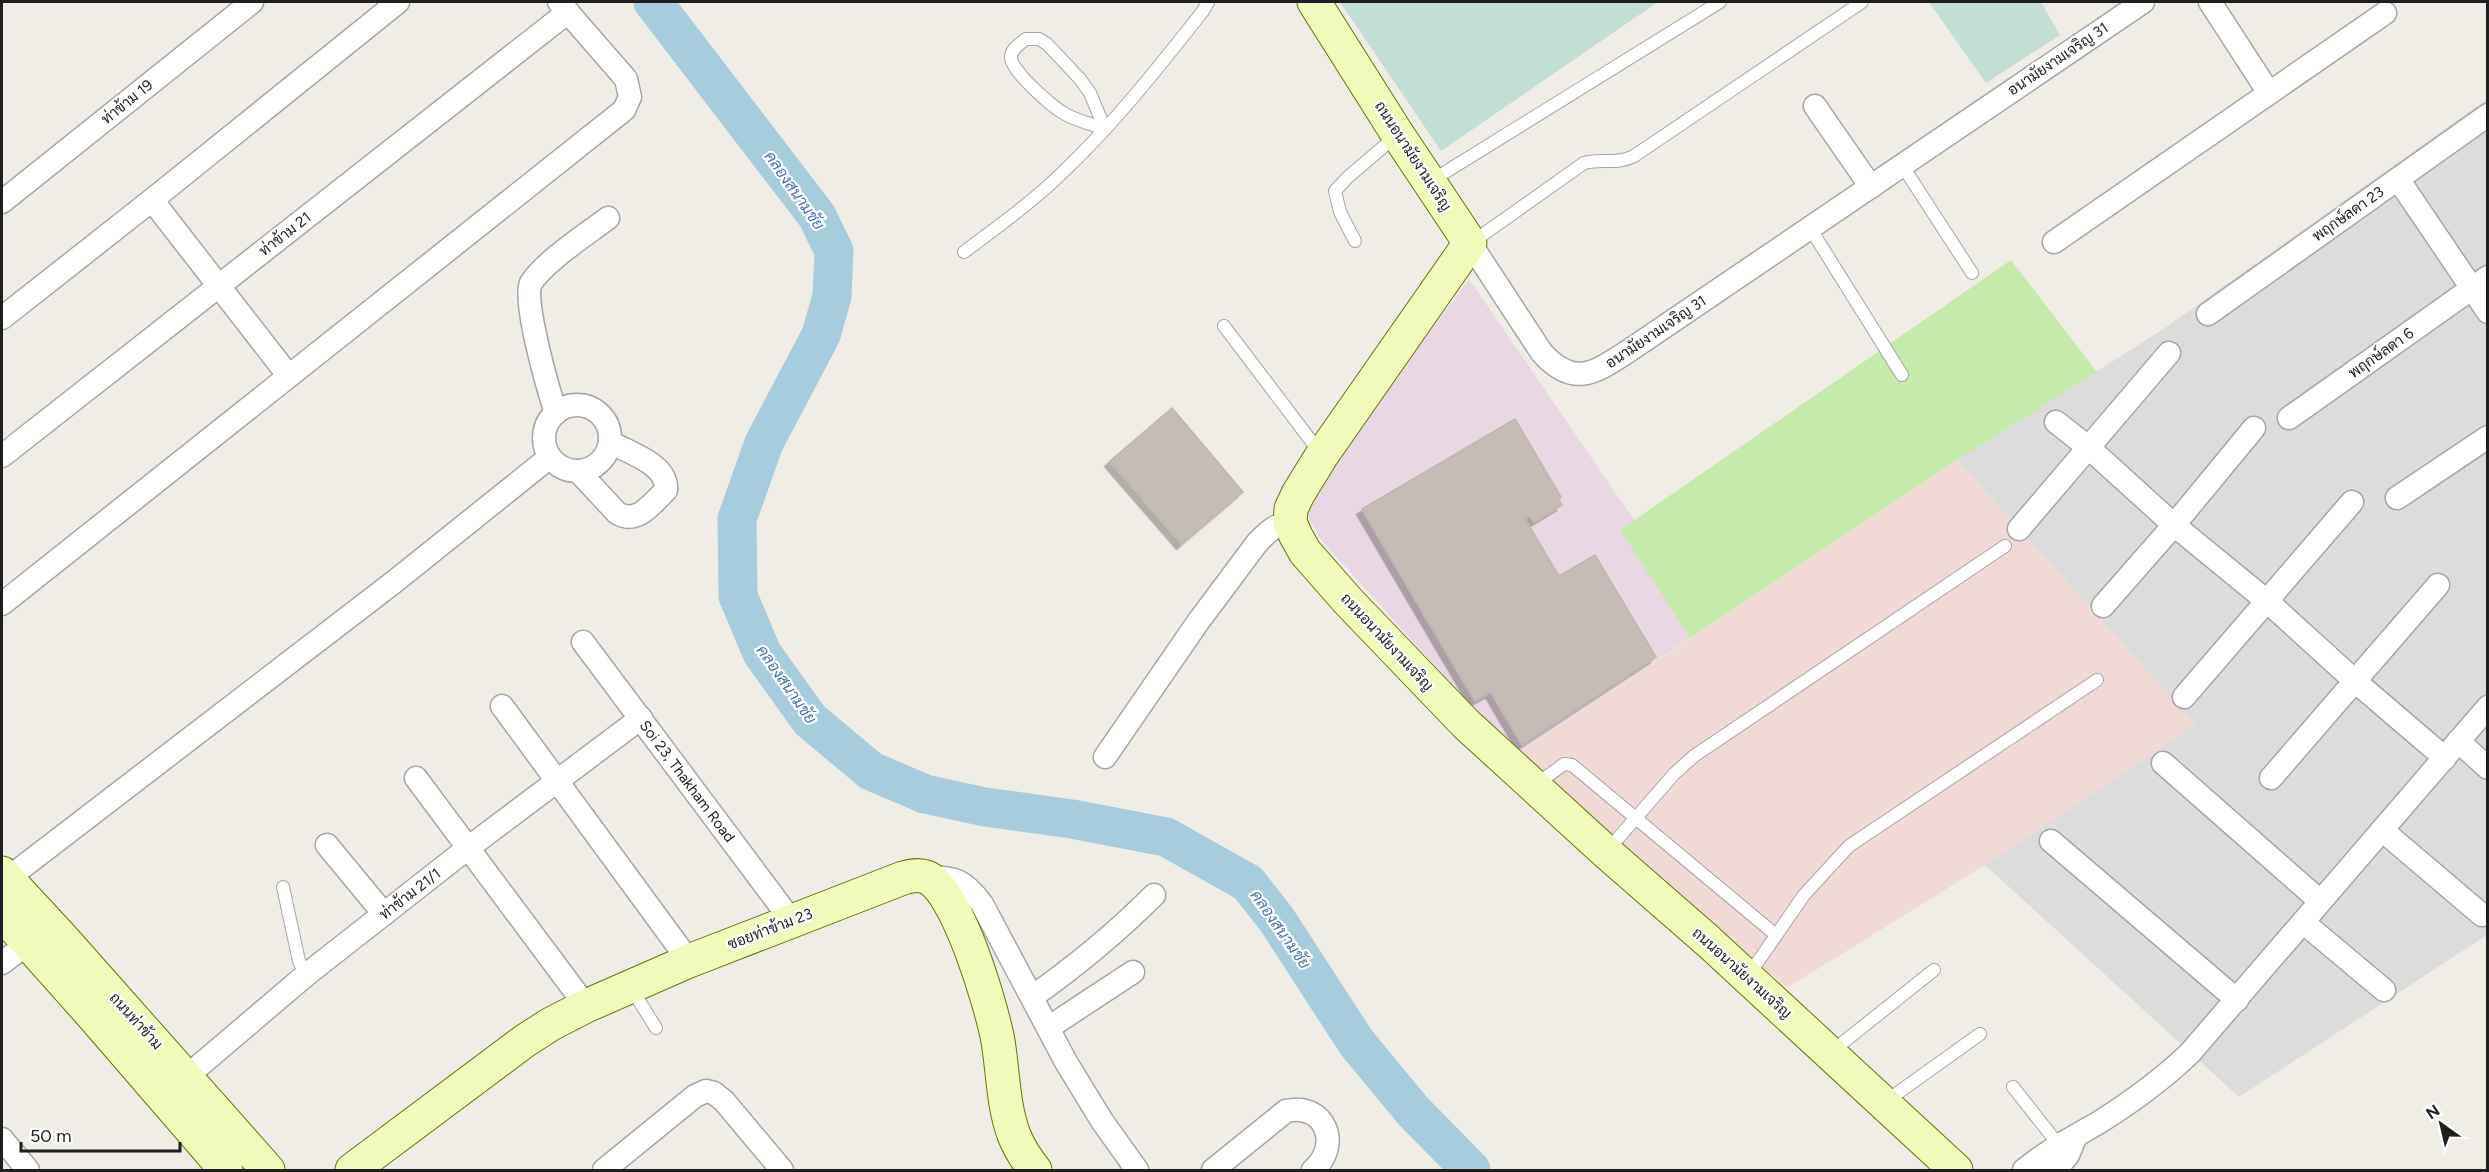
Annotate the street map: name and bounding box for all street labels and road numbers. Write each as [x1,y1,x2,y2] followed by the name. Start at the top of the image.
[2004,19,2112,99] street label: อนามัยงามเจริญ 31
[97,75,156,128] street label: ท่าข้าม 19
[1371,98,1455,214] street label: ถนนอนามัยงามเจริญ
[2308,182,2387,245] street label: พฤกษ์ลดา 23
[255,207,315,260] street label: ท่าข้าม 21
[1602,292,1710,372] street label: อนามัยงามเจริญ 31
[2344,323,2417,382] street label: พฤกษ์ลดา 6
[1337,589,1437,695] street label: ถนนอนามัยงามเจริญ
[636,717,739,846] street label: Soi 23, Thakham Road
[375,864,444,924] street label: ท่าข้าม 21/1
[725,904,815,953] street label: ซอยท่าข้าม 23
[1689,924,1795,1022] street label: ถนนอนามัยงามเจริญ
[106,988,167,1053] street label: ถนนท่าข้าม

